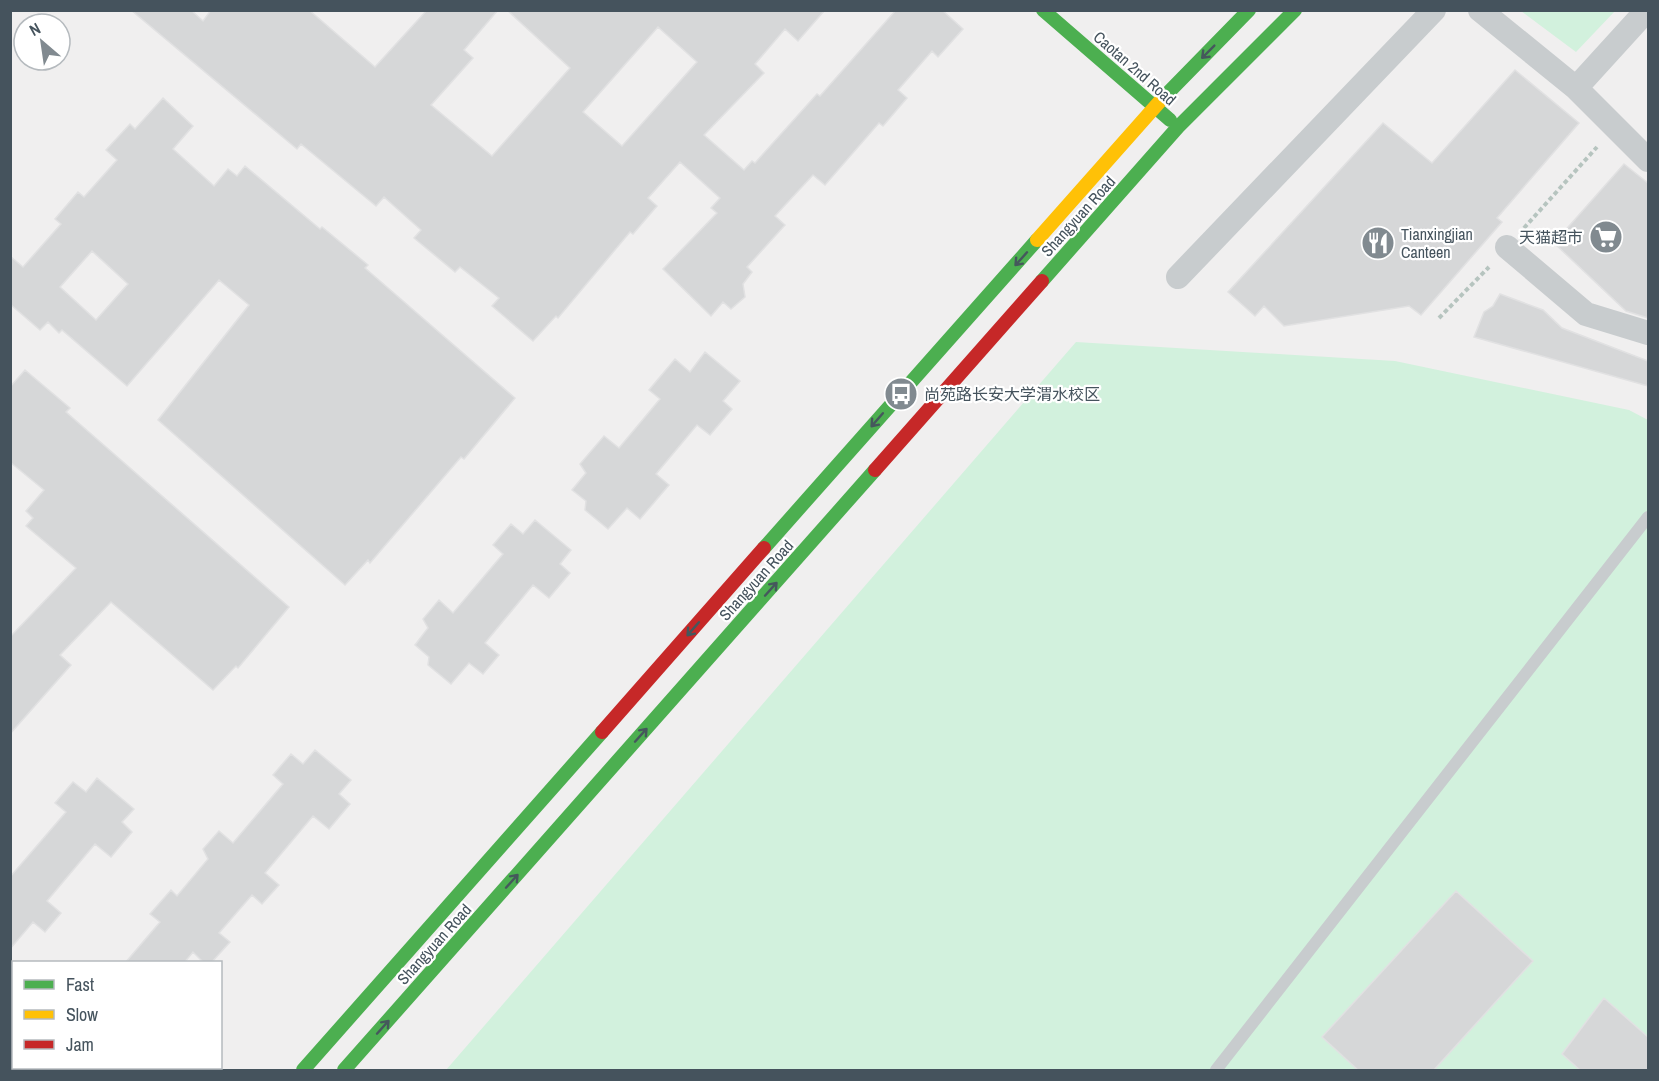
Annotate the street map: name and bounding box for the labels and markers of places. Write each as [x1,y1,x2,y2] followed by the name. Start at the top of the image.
[1588,219,1624,255] supermarket icon: 天猫超市
[1401,223,1473,263] place label: Tianxingjian Canteen
[1360,225,1396,261] restaurant icon: Tianxingjian Canteen
[1519,226,1583,248] place label: 天猫超市
[883,376,919,412] bus stop icon: 尚苑路长安大学渭水校区
[924,383,1100,405] place label: 尚苑路长安大学渭水校区

